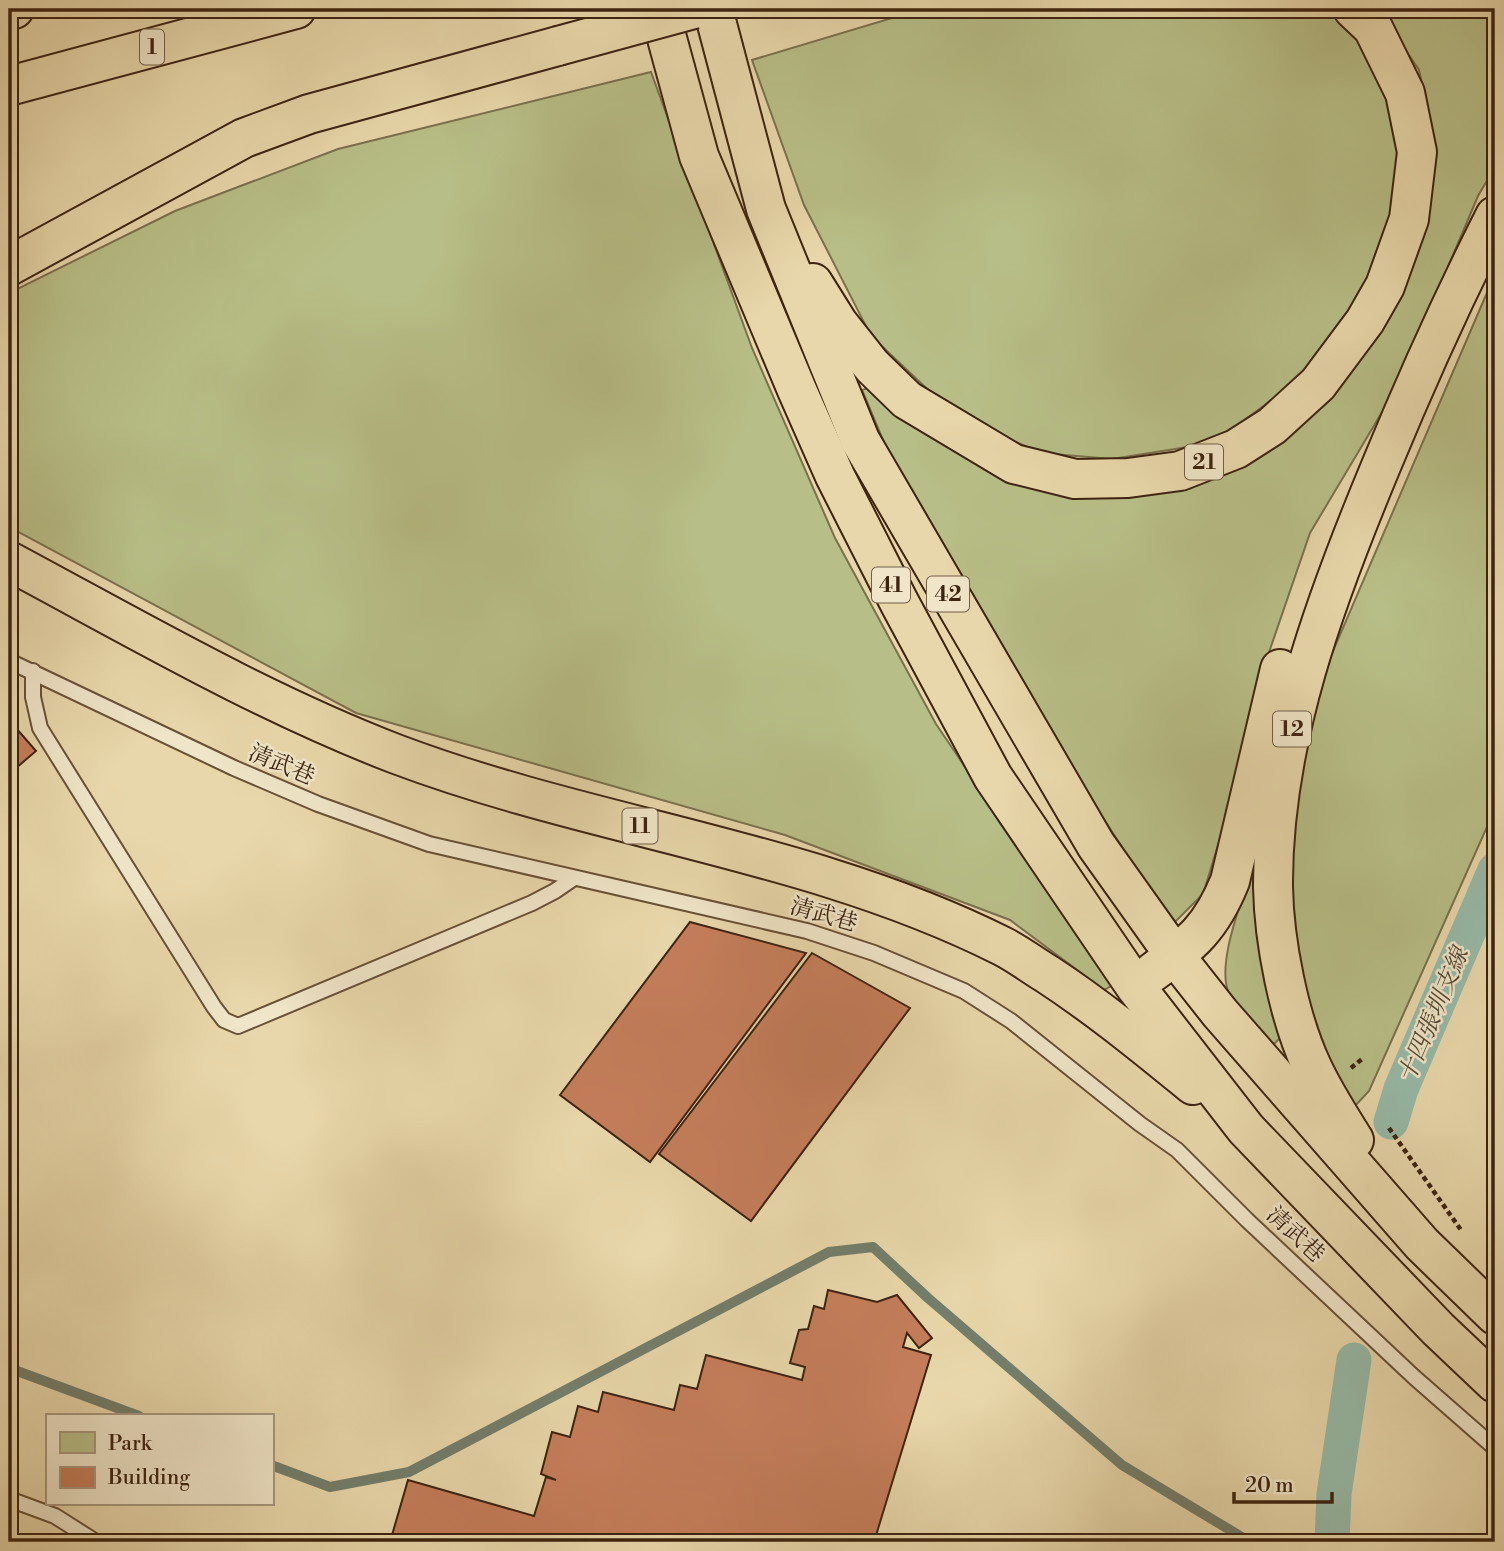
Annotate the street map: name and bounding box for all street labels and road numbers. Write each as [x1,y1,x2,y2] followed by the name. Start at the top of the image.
[140,30,164,64] road number: 1
[1185,444,1223,480] road number: 21
[872,568,910,602] road number: 41
[927,576,969,612] road number: 42
[1273,712,1311,746] road number: 12
[244,739,319,791] street label: 清武巷
[622,808,658,844] road number: 11
[787,892,861,938] street label: 清武巷
[1261,1201,1330,1268] street label: 清武巷

